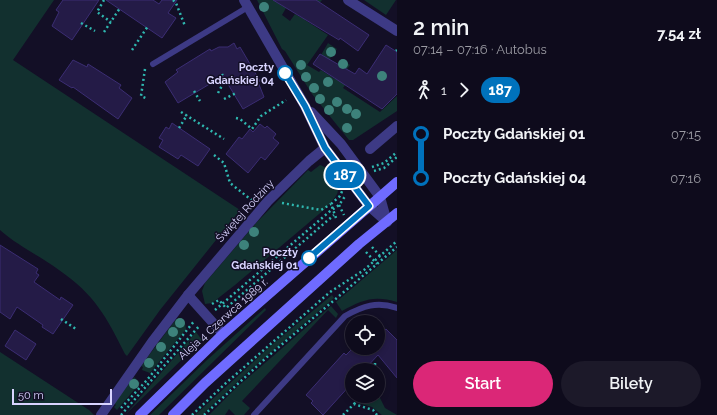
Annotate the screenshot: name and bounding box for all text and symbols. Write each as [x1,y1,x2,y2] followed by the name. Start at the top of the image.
[413,14,469,40] text: 2 min
[657,25,701,43] text: 7.54 zł
[413,42,547,57] text: 07:14 – 07:16 · Autobus
[206,61,274,87] place label: Poczty Gdańskiej 04
[277,65,293,81] marker: Poczty Gdańskiej 04
[413,79,435,101] icon: walk
[453,79,475,101] icon: forward
[489,82,512,98] text: 187
[441,83,447,98] text: 1
[443,125,585,143] text: Poczty Gdańskiej 01
[671,127,701,142] text: 07:15
[322,162,368,188] line badge: 187
[333,167,357,183] text: 187
[443,169,586,187] text: Poczty Gdańskiej 04
[670,171,701,186] text: 07:16
[213,176,277,245] street label: Świętej Rodziny
[231,246,299,272] place label: Poczty Gdańskiej 01
[301,250,317,266] marker: Poczty Gdańskiej 01
[176,276,270,362] street label: Aleja 4 Czerwca 1989 r.
[345,315,385,403] map controls
[345,315,385,355] button: locate
[413,361,553,407] button: Start
[561,361,701,407] button: Bilety
[345,363,385,403] button: layers
[12,387,112,406] scale bar
[18,389,44,402] text: 50 m

